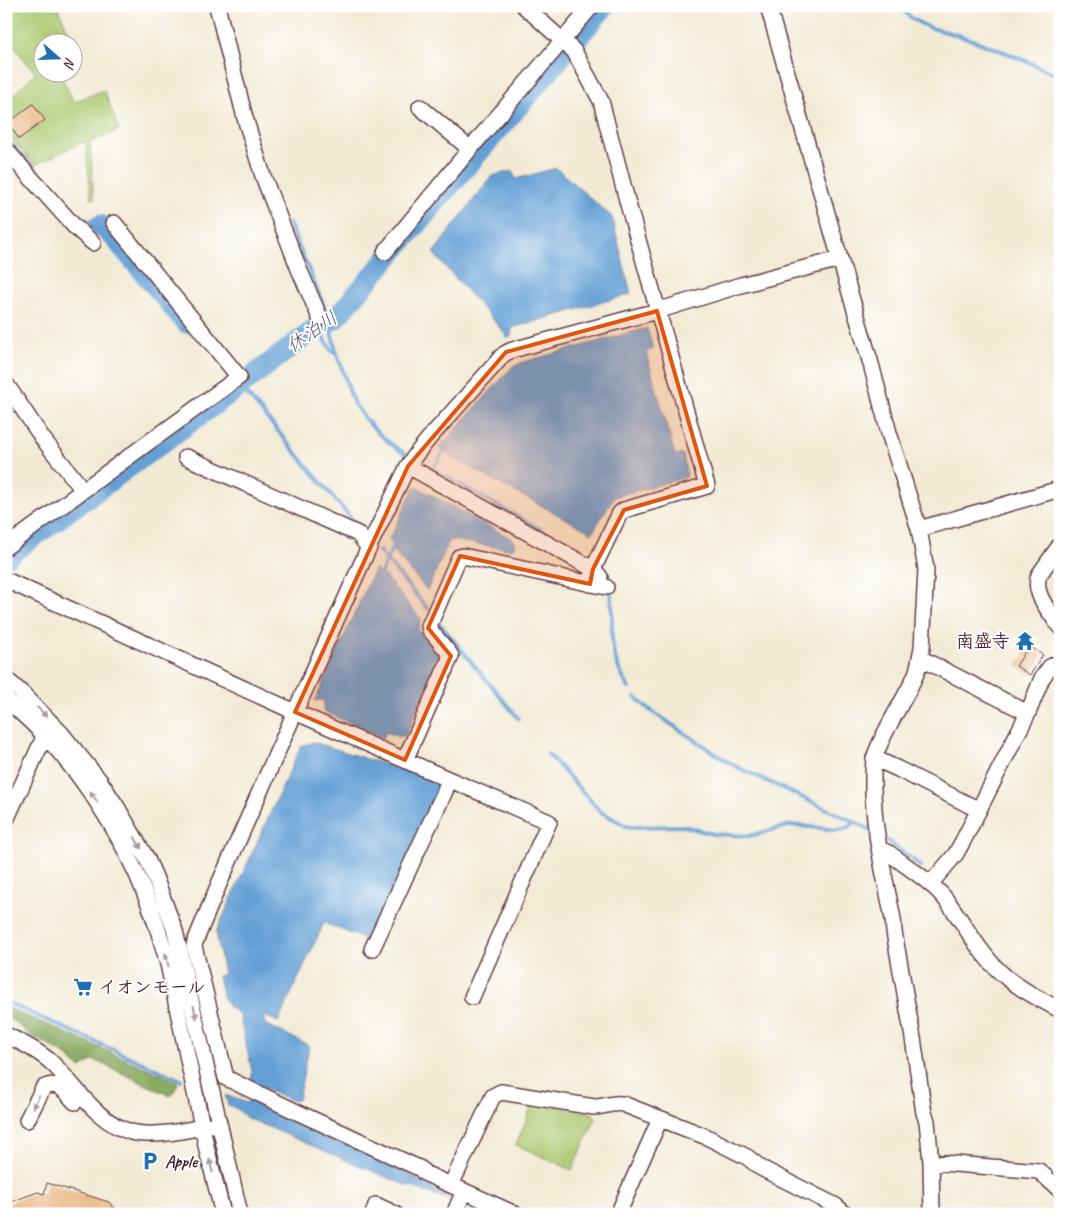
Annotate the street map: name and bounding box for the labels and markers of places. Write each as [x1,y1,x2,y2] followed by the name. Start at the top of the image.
[956,630,1010,652] place label: 南盛寺
[1014,630,1036,652] temple icon: 南盛寺
[72,976,94,998] supermarket icon: イオンモール
[98,976,205,998] place label: イオンモール
[139,1150,161,1172] parking icon: Apple
[165,1150,199,1172] place label: Apple

